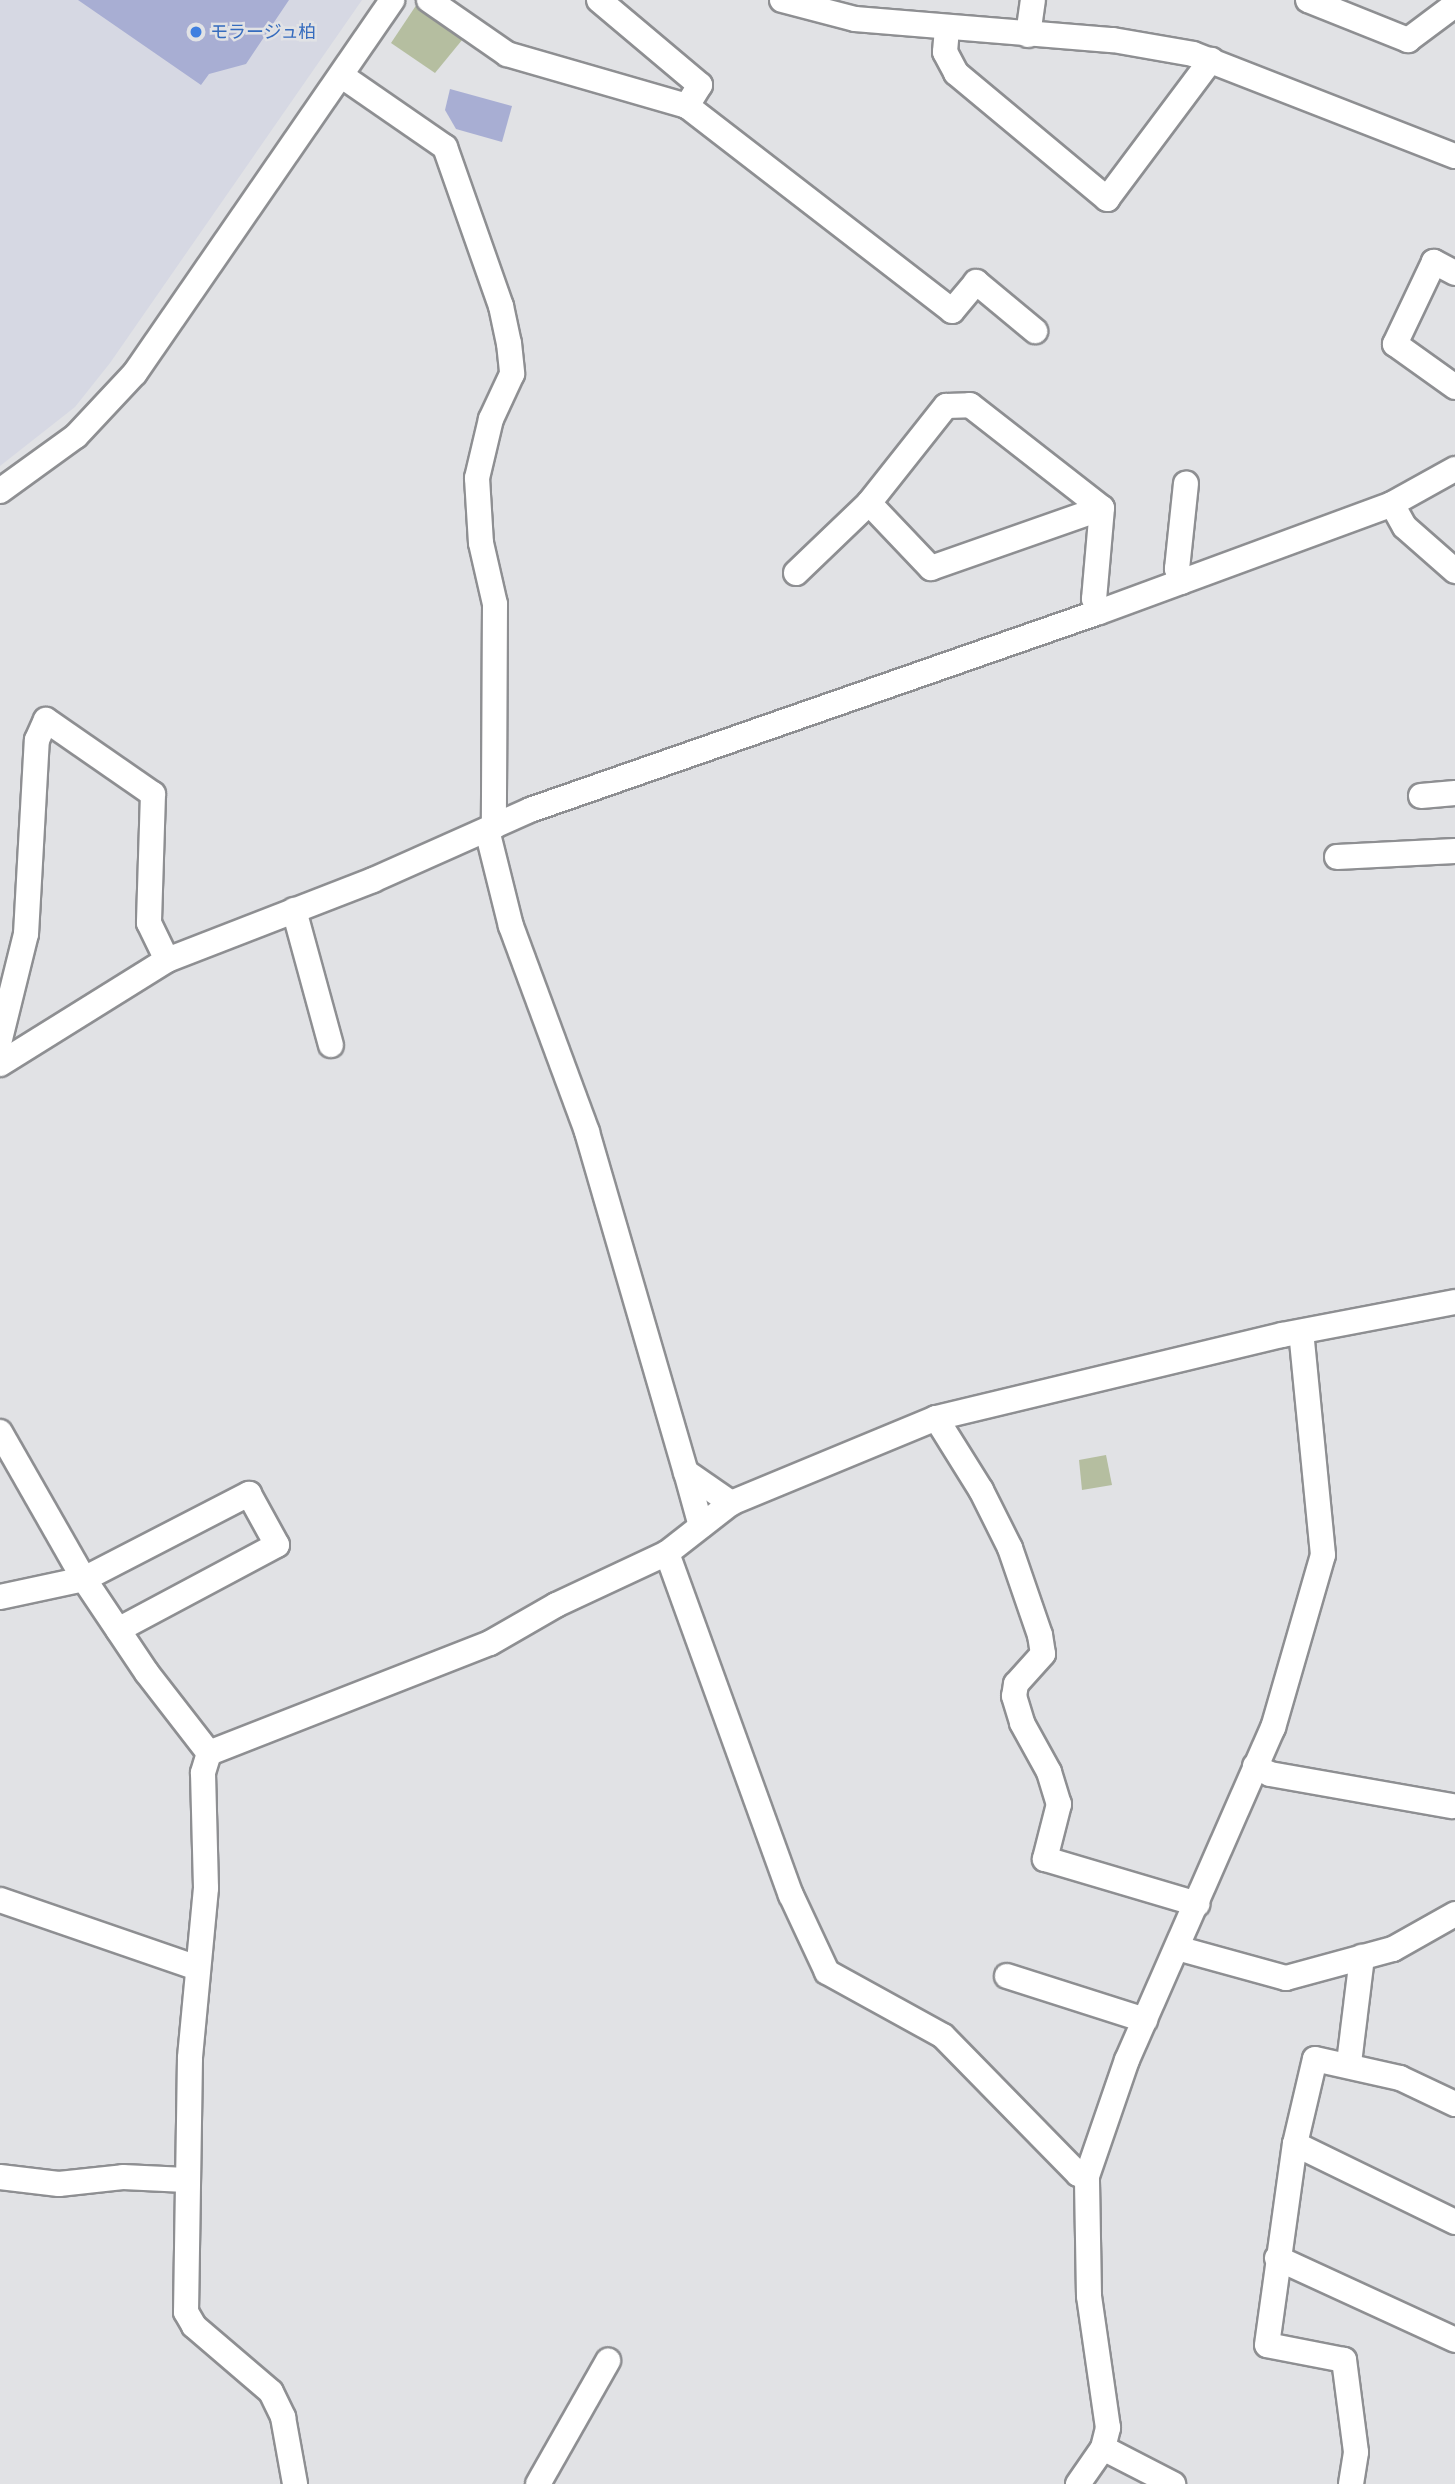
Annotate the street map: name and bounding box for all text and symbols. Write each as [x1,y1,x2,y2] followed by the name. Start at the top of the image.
[210,21,318,43] place label: モラージュ柏
[188,24,204,40] marker: モラージュ柏

